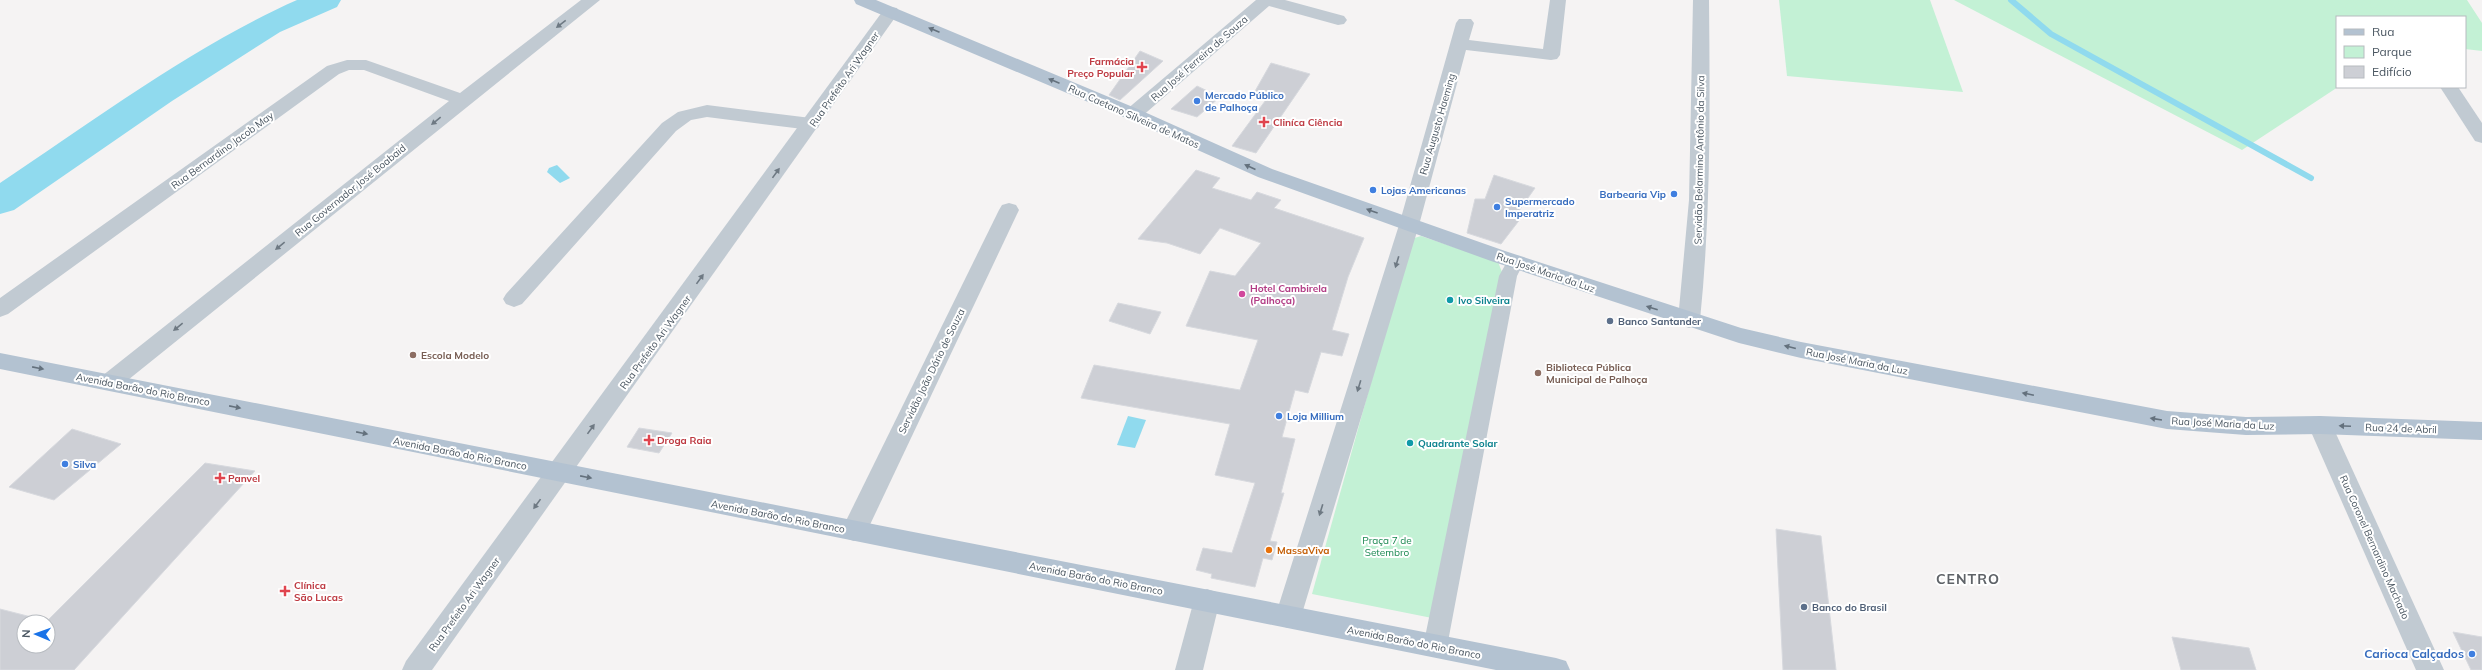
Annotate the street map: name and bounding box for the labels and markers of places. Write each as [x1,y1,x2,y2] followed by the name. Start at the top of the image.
[1067,55,1134,80] place label: Farmácia Preço Popular
[1137,62,1147,72] marker: Farmácia Preço Popular
[1205,89,1284,114] place label: Mercado Público de Palhoça
[1192,96,1202,106] marker: Mercado Público de Palhoça
[1258,116,1270,128] marker: Cliníca Ciência
[1273,116,1342,129] place label: Cliníca Ciência
[1381,184,1466,197] place label: Lojas Americanas
[1368,185,1378,195] marker: Lojas Americanas
[1600,188,1666,201] place label: Barbearia Vip
[1669,189,1679,199] marker: Barbearia Vip
[1505,195,1575,220] place label: Supermercado Imperatriz
[1492,202,1502,212] marker: Supermercado Imperatriz
[1250,282,1327,307] place label: Hotel Cambirela (Palhoça)
[1237,289,1247,299] marker: Hotel Cambirela (Palhoça)
[1458,294,1510,307] place label: Ivo Silveira
[1445,295,1455,305] marker: Ivo Silveira
[1618,315,1701,328] place label: Banco Santander
[1605,316,1615,326] marker: Banco Santander
[421,349,489,362] place label: Escola Modelo
[408,350,418,360] marker: Escola Modelo
[1546,361,1648,386] place label: Biblioteca Pública Municipal de Palhoça
[1533,368,1543,378] marker: Biblioteca Pública Municipal de Palhoça
[1287,410,1344,423] place label: Loja Millium
[1274,411,1284,421] marker: Loja Millium
[657,434,712,447] place label: Droga Raia
[644,435,654,445] marker: Droga Raia
[1418,437,1497,450] place label: Quadrante Solar
[1405,438,1415,448] marker: Quadrante Solar
[73,458,96,471] place label: Silva
[60,459,70,469] marker: Silva
[228,472,260,485] place label: Panvel
[215,473,225,483] marker: Panvel
[1277,544,1329,557] place label: MassaViva
[1264,545,1274,555] marker: MassaViva
[294,579,343,604] place label: Clínica São Lucas
[279,585,291,597] marker: Clínica São Lucas
[1812,601,1887,614] place label: Banco do Brasil
[1799,602,1809,612] marker: Banco do Brasil
[2364,646,2464,661] place label: Carioca Calçados
[2467,649,2477,659] marker: Carioca Calçados

